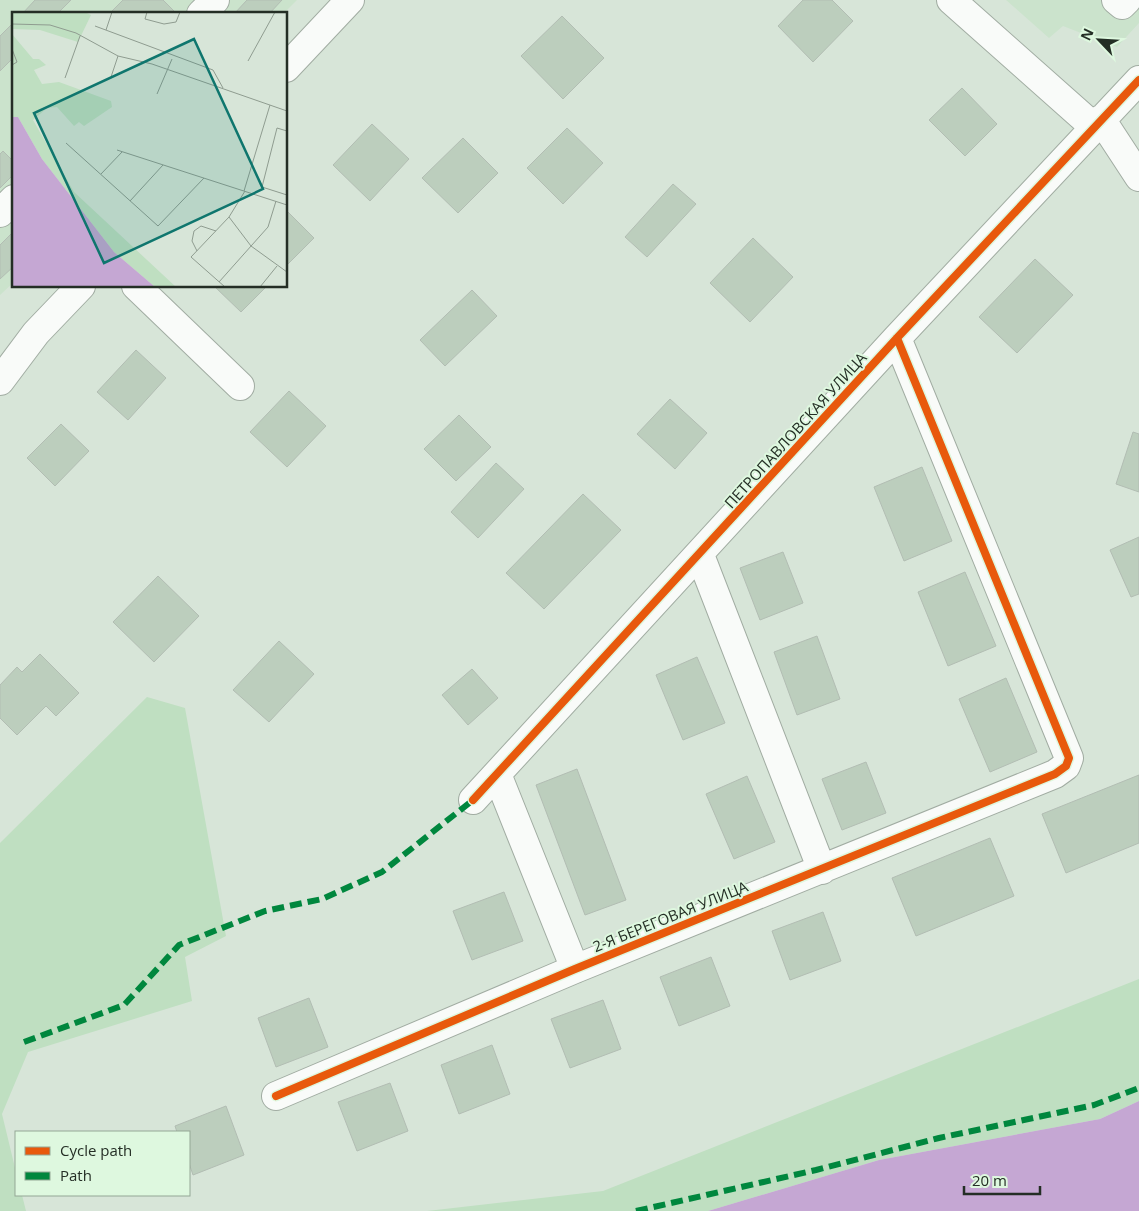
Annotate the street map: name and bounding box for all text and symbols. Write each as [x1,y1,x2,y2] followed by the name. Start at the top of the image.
[12,12,288,288] inset map
[1074,15,1124,65] north arrow
[1076,25,1098,43] text: N
[720,347,871,512] street label: ПЕТРОПАВЛОВСКАЯ УЛИЦА
[590,876,751,956] street label: 2-Я БЕРЕГОВАЯ УЛИЦА
[15,1131,190,1196] legend
[60,1140,132,1160] text: Cycle path
[964,1164,1040,1196] scale bar
[60,1165,92,1185] text: Path
[972,1170,1007,1190] text: 20 m

